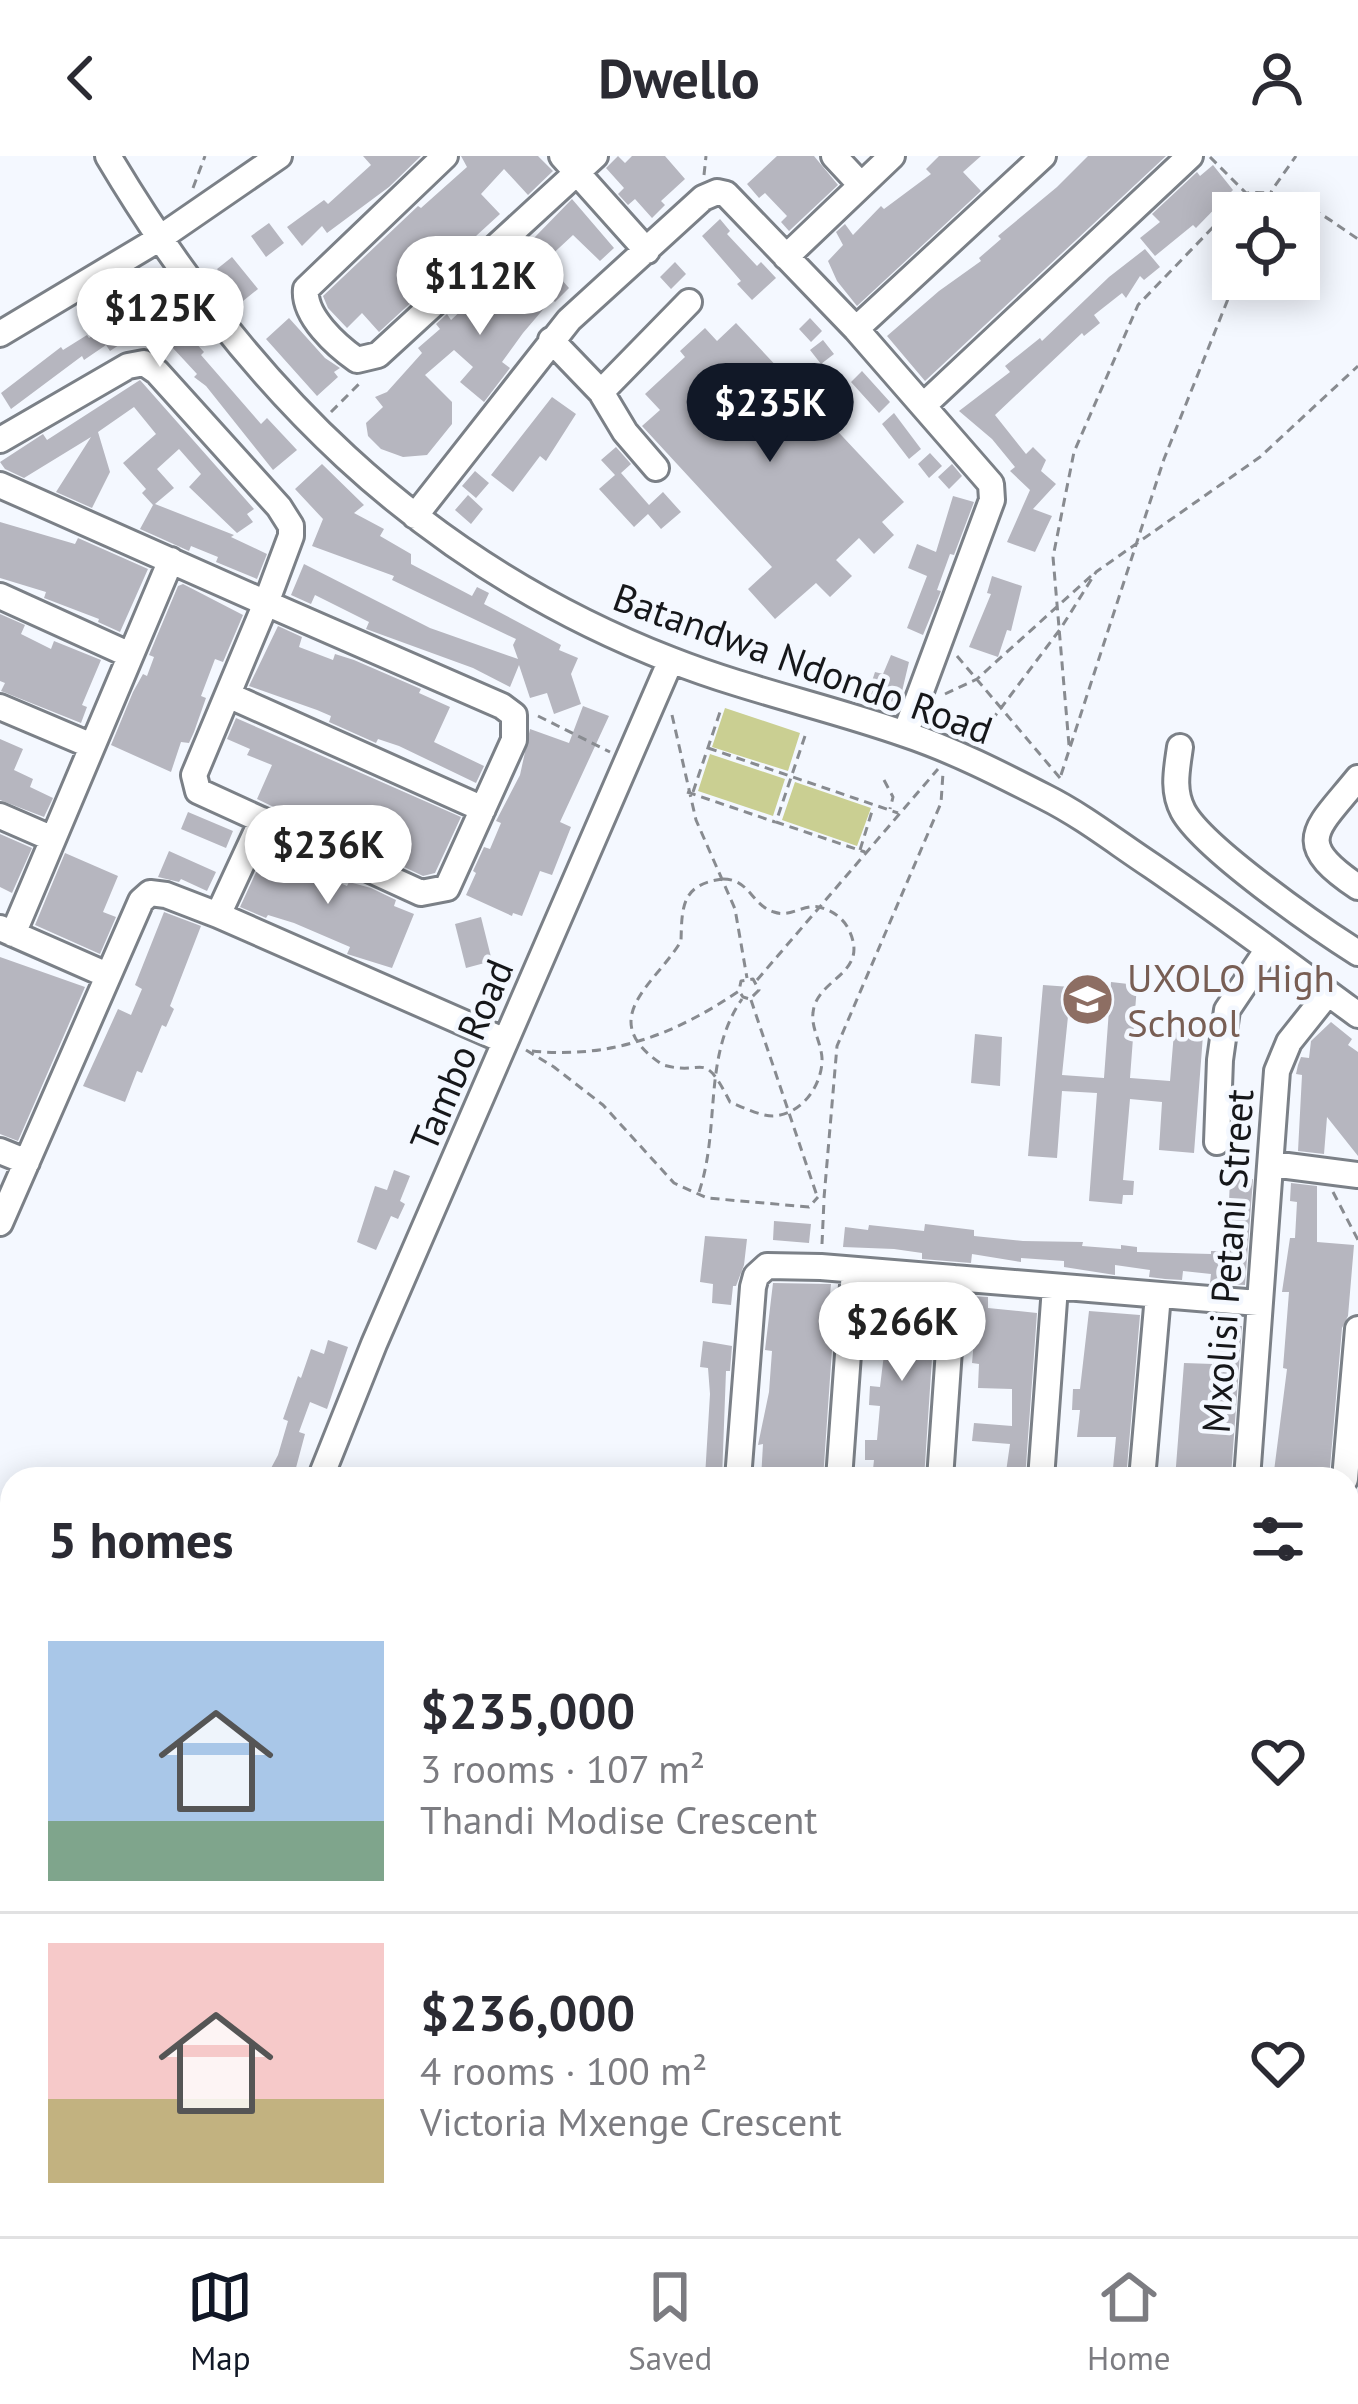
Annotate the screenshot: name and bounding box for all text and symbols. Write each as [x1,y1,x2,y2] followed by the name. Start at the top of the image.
[598,43,760,113] text: Dwello
[48,45,114,111] icon: back
[1244,45,1310,111] icon: person
[1212,192,1320,300] map controls
[1212,192,1320,300] button: locate
[396,236,564,338] pin: $112K
[424,249,536,300] text: $112K
[76,268,244,370] pin: $125K
[104,281,216,332] text: $125K
[686,363,854,465] pin: $235K
[714,376,826,427] text: $235K
[606,571,1000,755] street label: Batandwa Ndondo Road
[244,805,412,907] pin: $236K
[272,818,384,869] text: $236K
[398,951,524,1159] street label: Tambo Road
[1127,952,1335,1048] place label: UXOLO High School
[1060,971,1116,1027] school or university icon: UXOLO High School
[1190,1087,1264,1435] street label: Mxolisi Petani Street
[818,1282,986,1384] pin: $266K
[846,1295,958,1346] text: $266K
[48,1506,234,1572] text: 5 homes
[1245,1506,1311,1572] icon: filters
[420,1677,635,1743] text: $235,000
[144,1689,288,1833] icon: home
[1245,1728,1311,1794] icon: heart
[420,1743,705,1794] text: 3 rooms · 107 m²
[420,1794,818,1845] text: Thandi Modise Crescent
[420,1979,635,2045] text: $236,000
[144,1991,288,2135] icon: home
[1245,2030,1311,2096] icon: heart
[420,2045,707,2096] text: 4 rooms · 100 m²
[420,2096,842,2147] text: Victoria Mxenge Crescent
[187,2264,253,2379] tab: Map
[628,2264,712,2379] tab: Saved
[1087,2264,1171,2379] tab: Home

